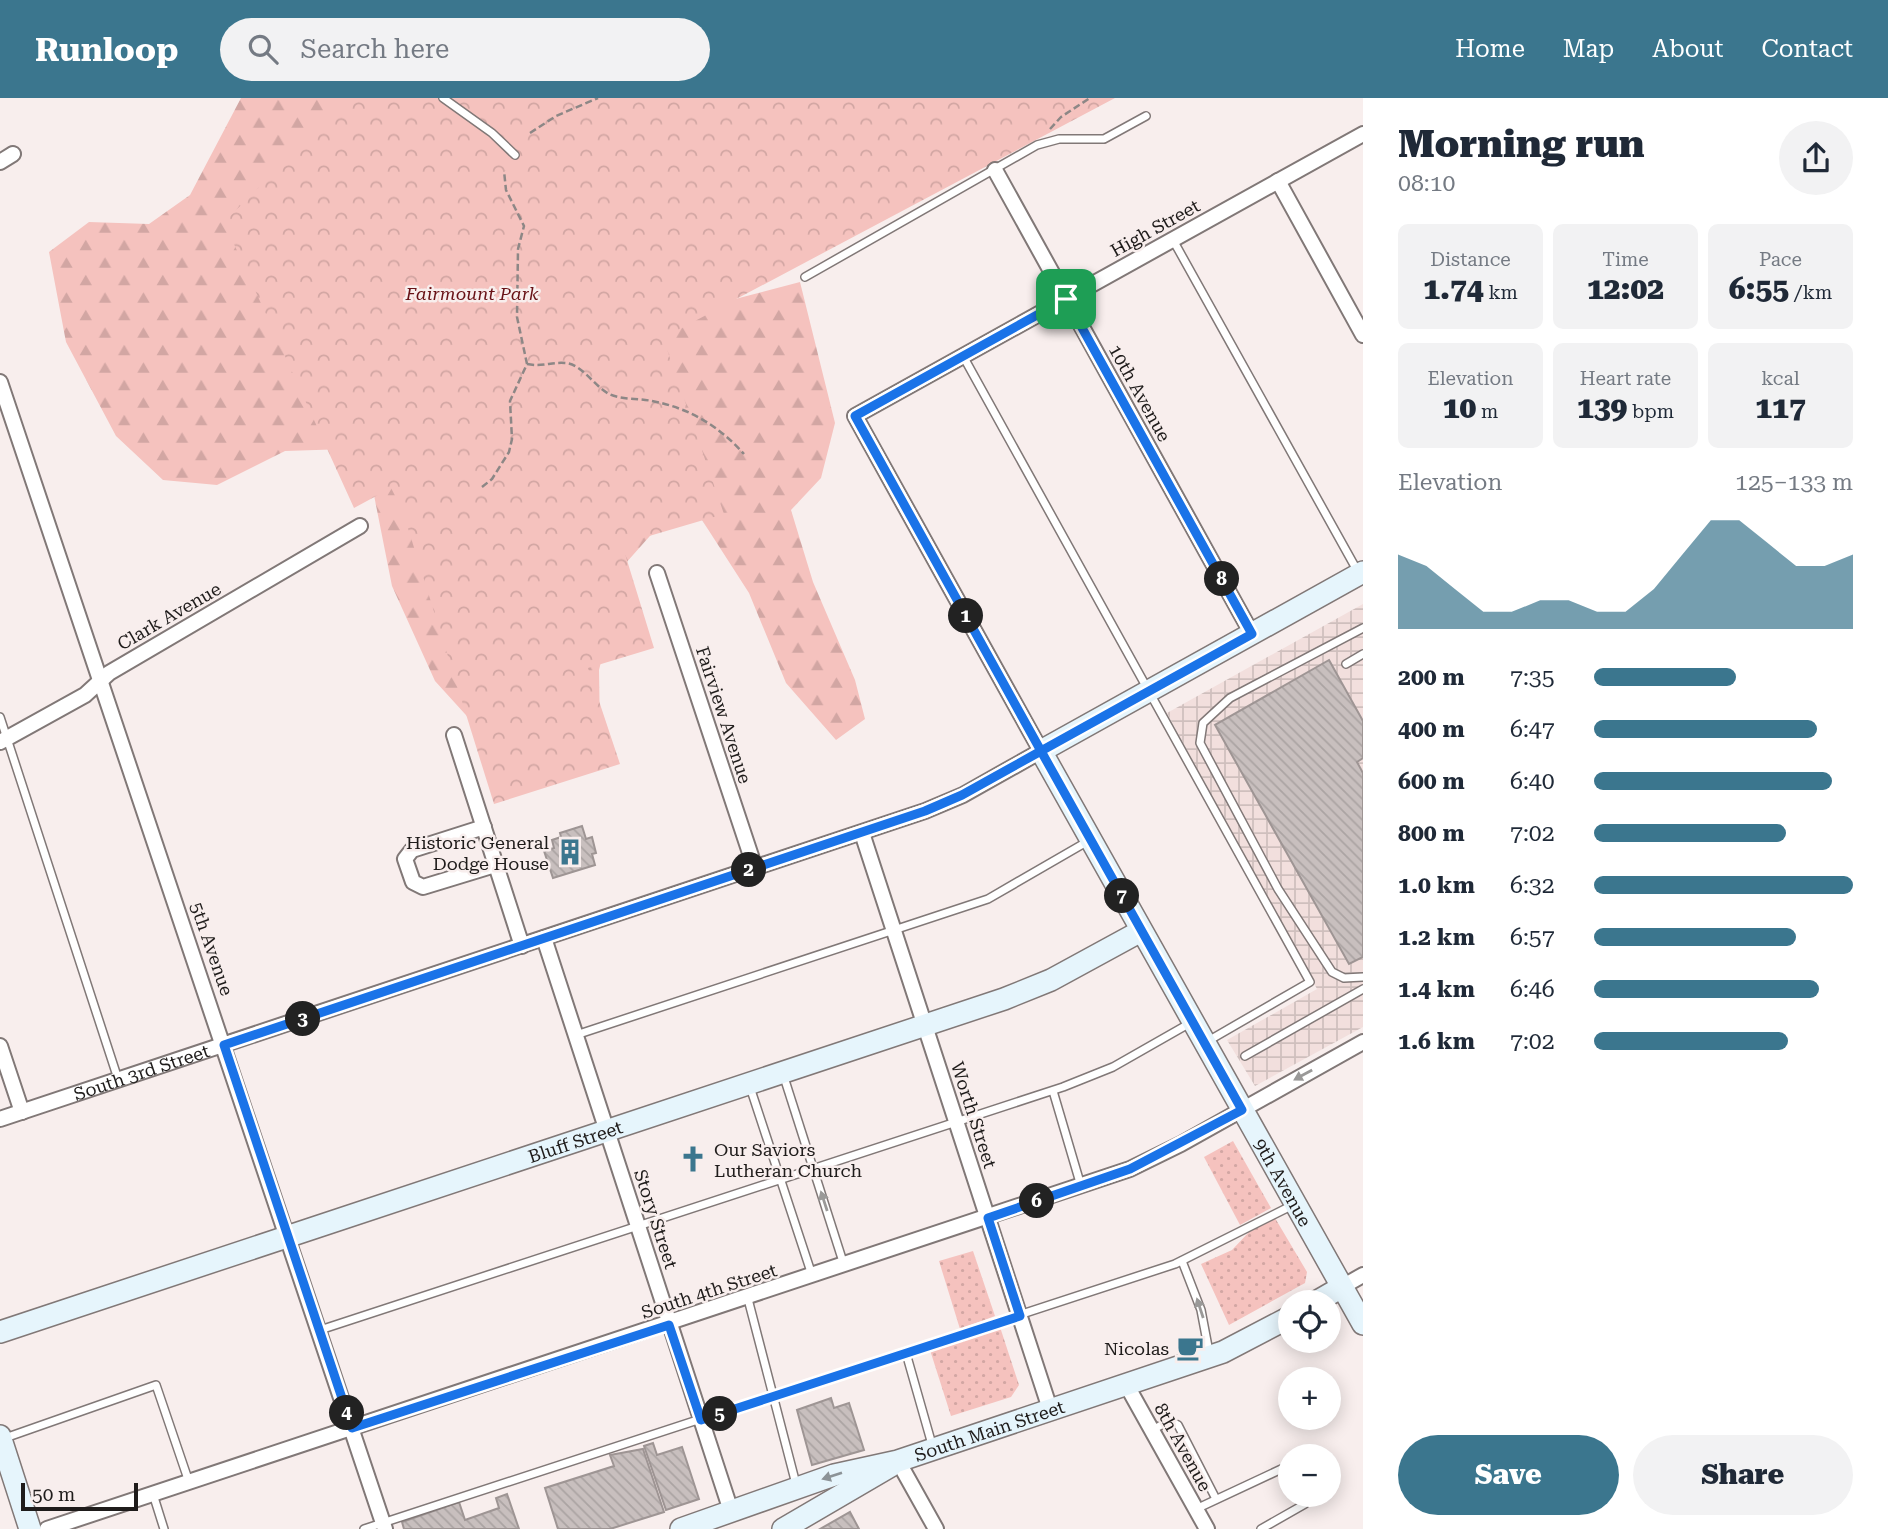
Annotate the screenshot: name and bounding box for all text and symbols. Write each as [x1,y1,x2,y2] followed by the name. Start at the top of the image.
[220,18,710,81] search box
[35,30,178,69] text: Runloop
[244,30,282,68] icon: search
[300,34,449,64] text: Search here
[1455,35,1525,63] text: Home
[1563,35,1614,63] text: Map
[1652,35,1723,63] text: About
[1761,35,1853,63] text: Contact
[1779,121,1853,195] button: share
[1398,122,1645,166] text: Morning run
[1398,170,1455,197] text: 08:10
[1107,195,1204,261] street label: High Street
[1430,248,1511,271] text: Distance
[1602,248,1649,271] text: Time
[1759,248,1802,271] text: Pace
[1036,269,1096,329] pin
[1423,271,1484,306] text: 1.74
[1587,271,1664,306] text: 12:02
[1729,271,1789,306] text: 6:55
[1047,280,1085,318] icon: arrive
[1484,281,1518,304] text: km
[1789,281,1832,304] text: /km
[404,283,539,304] park label: Fairmount Park
[1105,341,1175,445] street label: 10th Avenue
[1427,367,1514,390] text: Elevation
[1580,367,1671,390] text: Heart rate
[1761,367,1800,390] text: kcal
[1443,390,1476,425] text: 10
[1577,390,1627,425] text: 139
[1755,390,1806,425] text: 117
[1476,400,1498,423] text: m
[1627,400,1674,423] text: bpm
[1398,469,1502,496] text: Elevation
[1735,469,1853,496] text: 125–133 m
[1204,561,1240,596] pin: 8
[1216,567,1227,590] text: 8
[113,578,225,654] street label: Clark Avenue
[948,598,984,634] pin: 1
[960,604,971,627] text: 1
[692,644,756,786] street label: Fairview Avenue
[1398,664,1465,691] text: 200 m
[1510,664,1555,691] text: 7:35
[1398,716,1465,743] text: 400 m
[1510,716,1555,743] text: 6:47
[1398,768,1465,795] text: 600 m
[1510,768,1555,795] text: 6:40
[1398,820,1465,847] text: 800 m
[1510,820,1555,847] text: 7:02
[406,832,549,874] place label: Historic General Dodge House
[555,837,585,867] building icon: Historic General Dodge House
[732,852,766,888] pin: 2
[743,858,754,881] text: 2
[1398,872,1475,899] text: 1.0 km
[1510,872,1555,899] text: 6:32
[1104,878,1140,914] pin: 7
[1116,884,1127,907] text: 7
[186,899,238,999] street label: 5th Avenue
[1398,924,1475,951] text: 1.2 km
[1510,924,1555,951] text: 6:57
[1398,976,1475,1003] text: 1.4 km
[1510,976,1555,1003] text: 6:46
[286,1002,320,1037] pin: 3
[297,1007,308,1030] text: 3
[1398,1028,1475,1055] text: 1.6 km
[1510,1028,1555,1055] text: 7:02
[71,1039,212,1104] street label: South 3rd Street
[947,1059,1001,1171] street label: Worth Street
[1294,1069,1313,1081] one-way arrow
[525,1116,625,1167] street label: Bluff Street
[1250,1134,1316,1230] street label: 9th Avenue
[714,1139,863,1181] place label: Our Saviors Lutheran Church
[678,1144,708,1174] church icon: Our Saviors Lutheran Church
[630,1167,682,1272] street label: Story Street
[1020,1184,1054,1218] pin: 6
[1031,1189,1042,1212] text: 6
[818,1190,829,1211] one-way arrow
[639,1259,780,1323] street label: South 4th Street
[1278,1290,1341,1507] map controls
[1278,1290,1341,1353] button: locate
[1194,1297,1205,1318] one-way arrow
[1175,1333,1205,1363] cafe icon: Nicolas
[1104,1338,1169,1359] place label: Nicolas
[1278,1367,1341,1430] button: +
[911,1395,1067,1465] street label: South Main Street
[330,1396,364,1430] pin: 4
[702,1396,738,1432] pin: 5
[1150,1399,1216,1495] street label: 8th Avenue
[341,1401,352,1424] text: 4
[714,1402,725,1425] text: 5
[1398,1435,1619,1515] button: Save
[1633,1435,1853,1515] button: Share
[1278,1444,1341,1507] button: −
[821,1472,842,1482] one-way arrow
[21,1480,138,1512] scale bar
[32,1483,75,1506] text: 50 m

